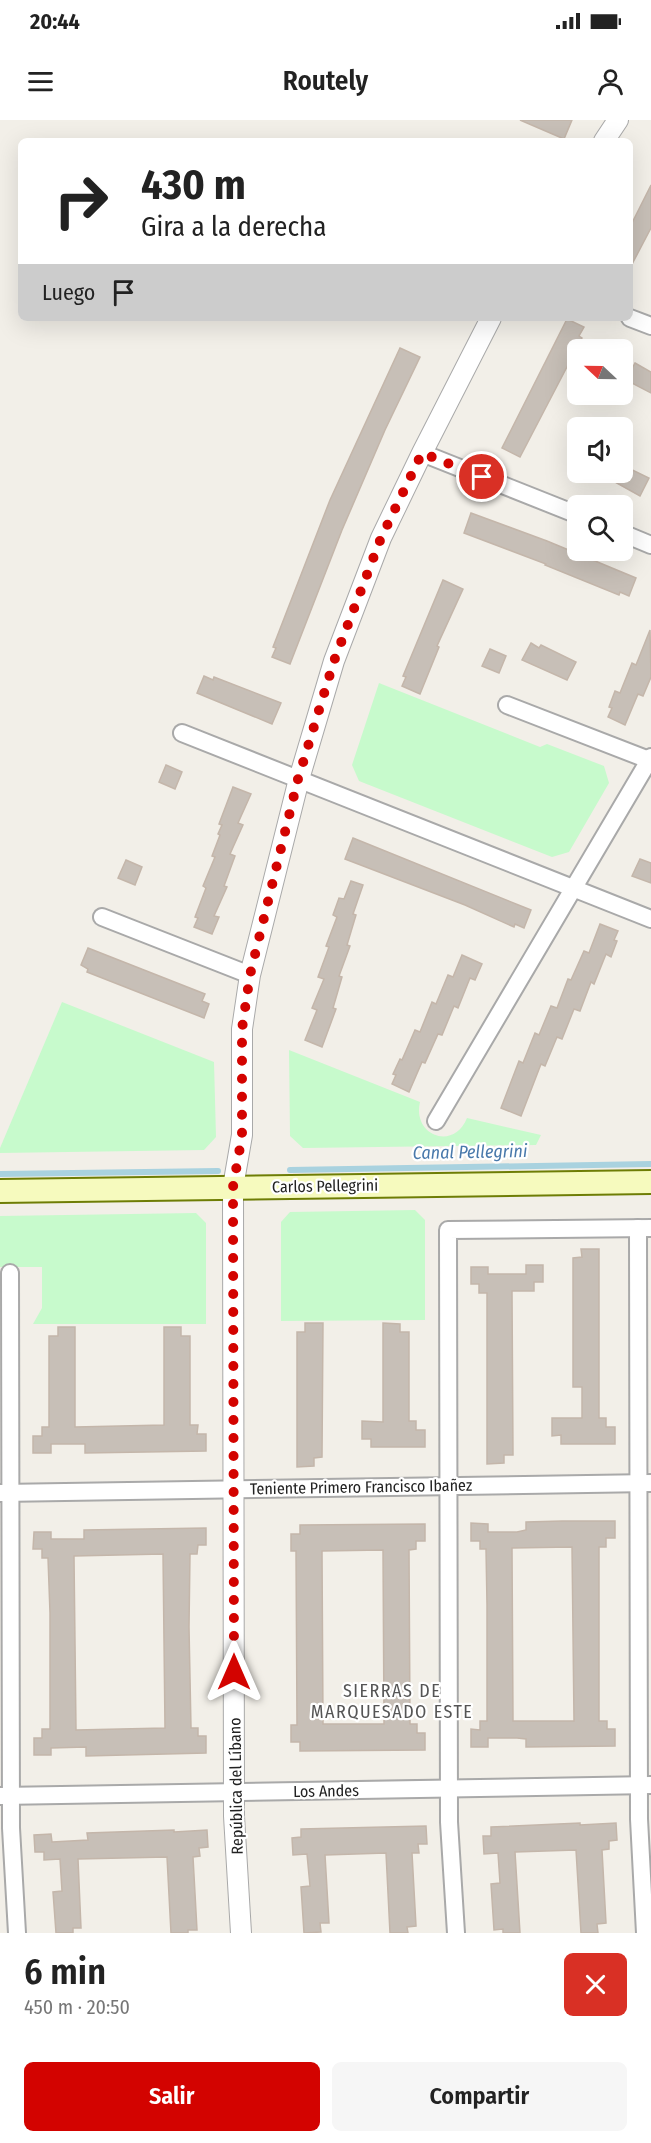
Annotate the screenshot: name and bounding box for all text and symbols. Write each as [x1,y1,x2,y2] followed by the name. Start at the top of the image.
[30,8,80,35] text: 20:44
[24,65,57,98] icon: menu
[283,65,368,97] text: Routely
[594,65,627,98] icon: person
[141,160,246,210] text: 430 m
[42,162,120,240] icon: right
[141,211,326,243] text: Gira a la derecha
[107,276,140,309] icon: arrive
[42,279,95,306] text: Luego
[567,339,633,405] north arrow
[567,339,633,561] map controls
[567,417,633,483] button: sound
[456,451,507,502] pin
[465,460,498,493] icon: arrive
[567,495,633,561] button: search
[412,1140,528,1164] water label: Canal Pellegrini
[272,1176,378,1196] street label: Carlos Pellegrini
[250,1476,472,1498] street label: Teniente Primero Francisco Ibañez
[202,1640,266,1704] position arrow
[311,1680,473,1723] district label: SIERRAS DE MARQUESADO ESTE
[225,1717,247,1855] street label: República del Líbano
[293,1781,359,1801] street label: Los Andes
[24,1950,106,1994] text: 6 min
[564,1953,627,2016] button: close
[24,1995,130,2019] text: 450 m · 20:50
[24,2062,320,2131] button: Salir
[332,2062,627,2131] button: Compartir

